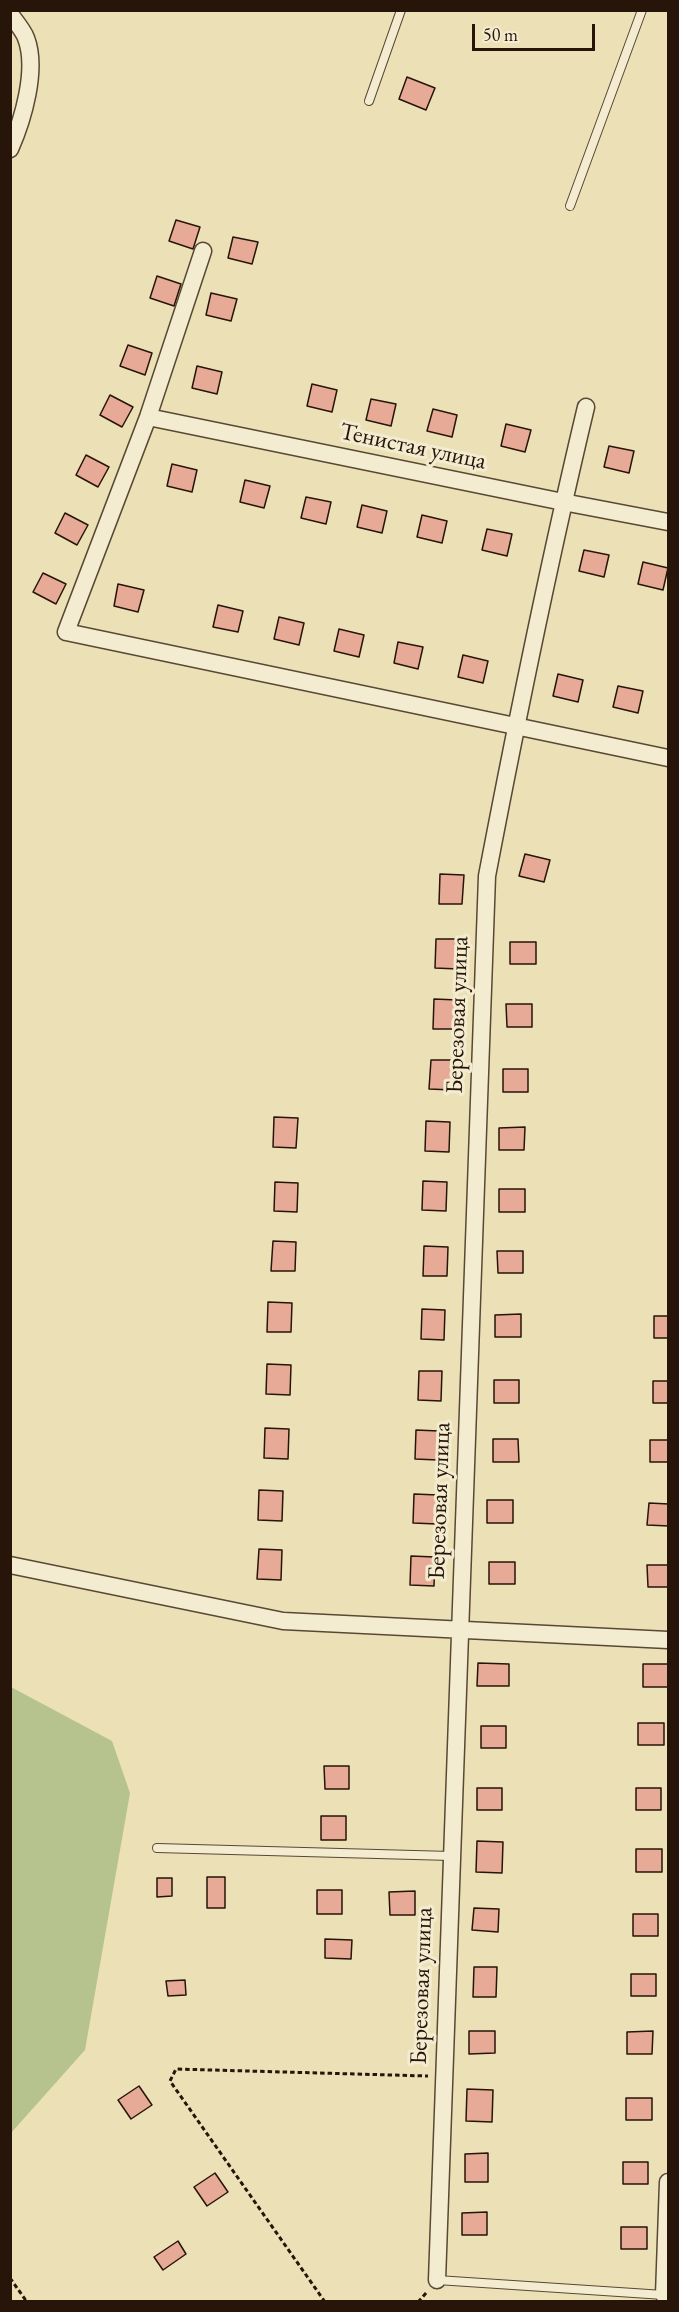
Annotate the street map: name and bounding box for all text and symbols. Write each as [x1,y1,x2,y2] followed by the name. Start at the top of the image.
[475,12,598,50] scale bar
[483,23,518,46] text: 50 m
[337,417,489,477] street label: Тенистая улица
[441,936,475,1094] street label: Березовая улица
[423,1422,457,1580] street label: Березовая улица
[405,1907,439,2065] street label: Березовая улица

